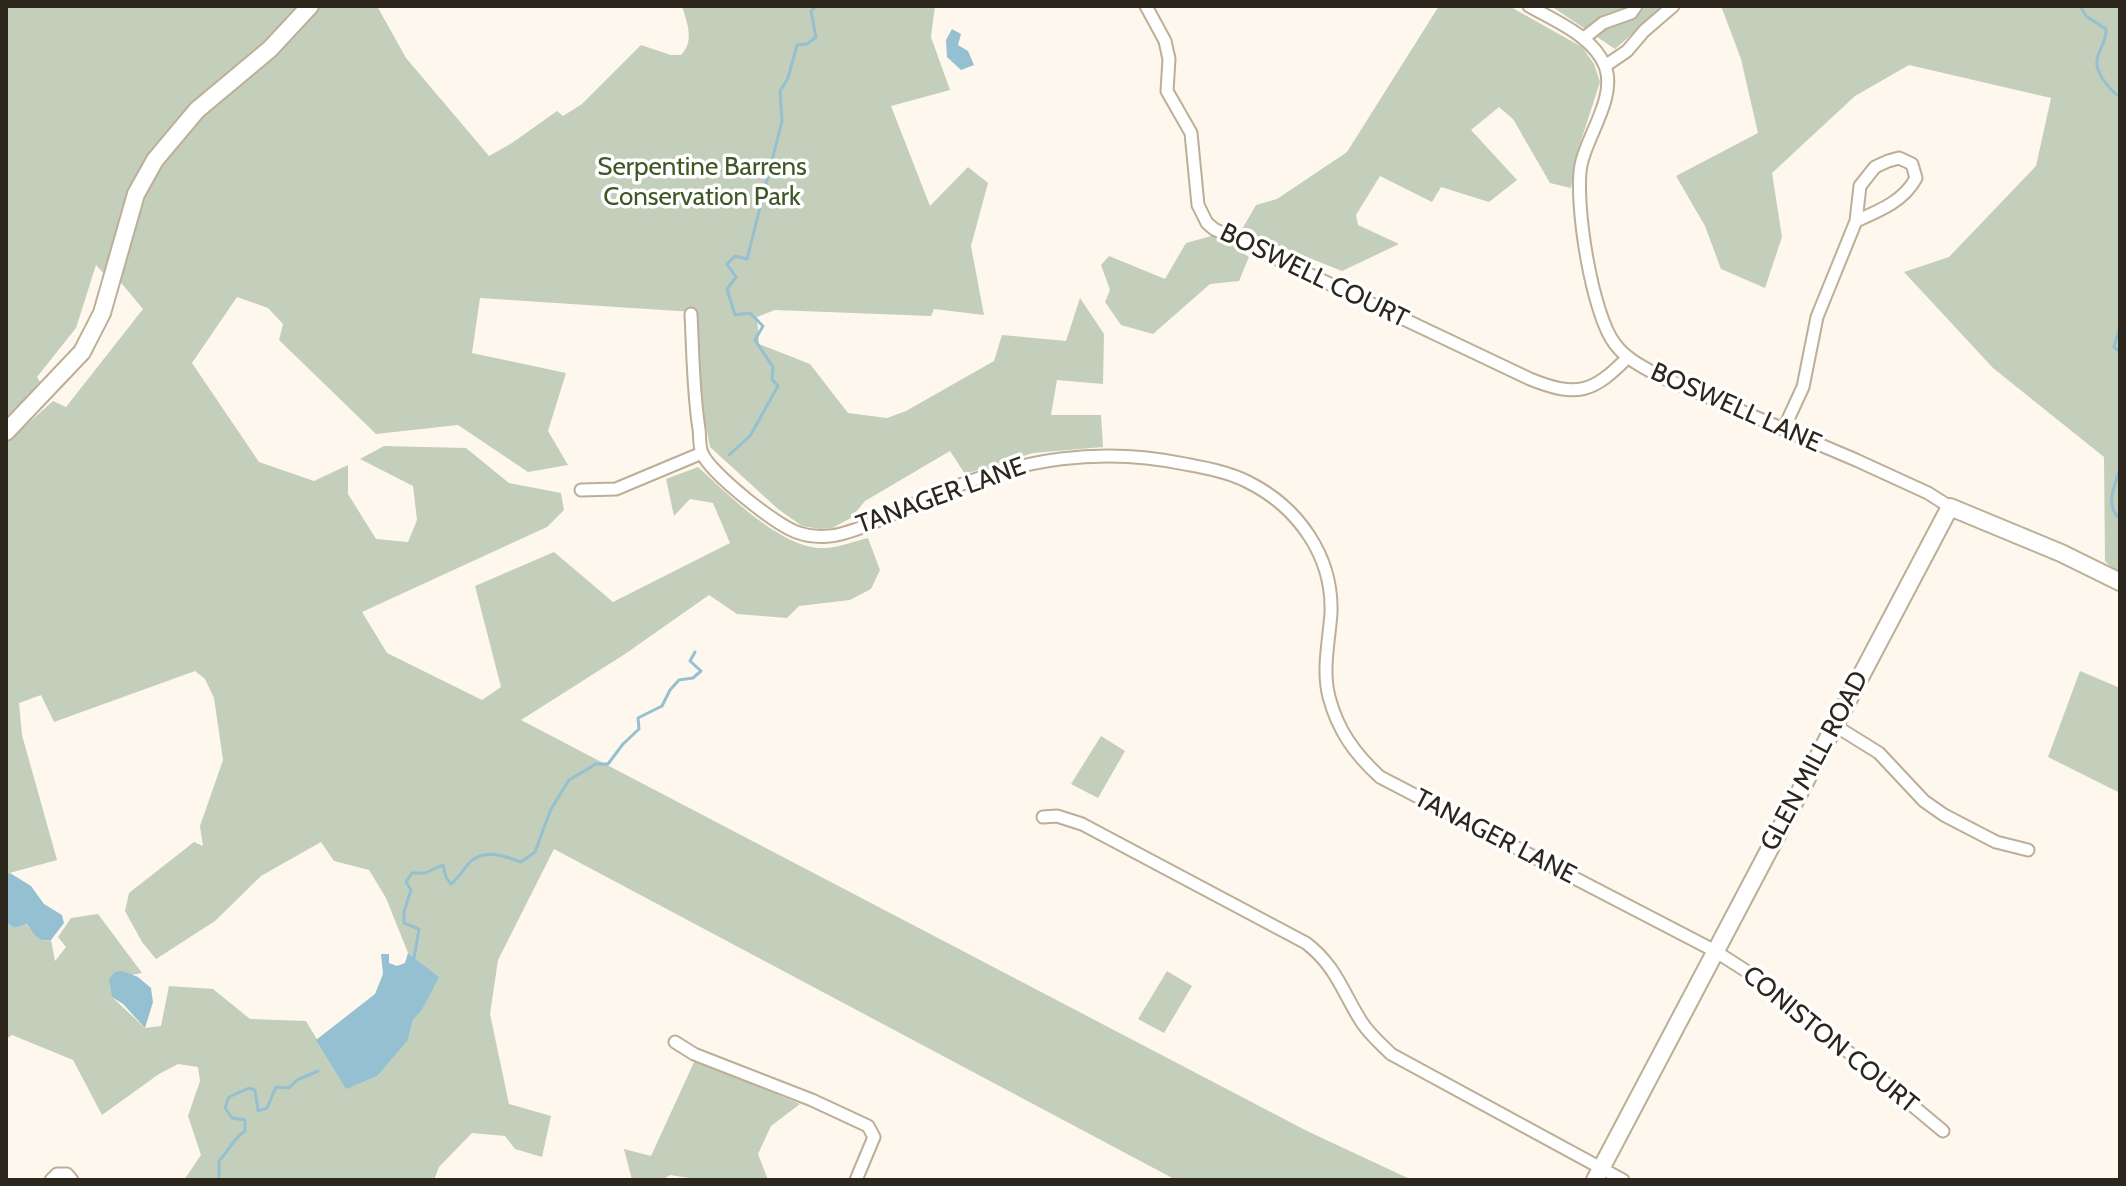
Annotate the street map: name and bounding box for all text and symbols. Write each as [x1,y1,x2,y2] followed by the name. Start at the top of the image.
[597,151,807,212] park label: Serpentine Barrens Conservation Park
[1215,217,1413,335] street label: BOSWELL COURT
[1646,356,1826,460] street label: BOSWELL LANE
[852,451,1030,541] street label: TANAGER LANE
[1755,666,1875,856] street label: GLEN MILL ROAD
[1409,783,1581,891] street label: TANAGER LANE
[1736,960,1924,1120] street label: CONISTON COURT

